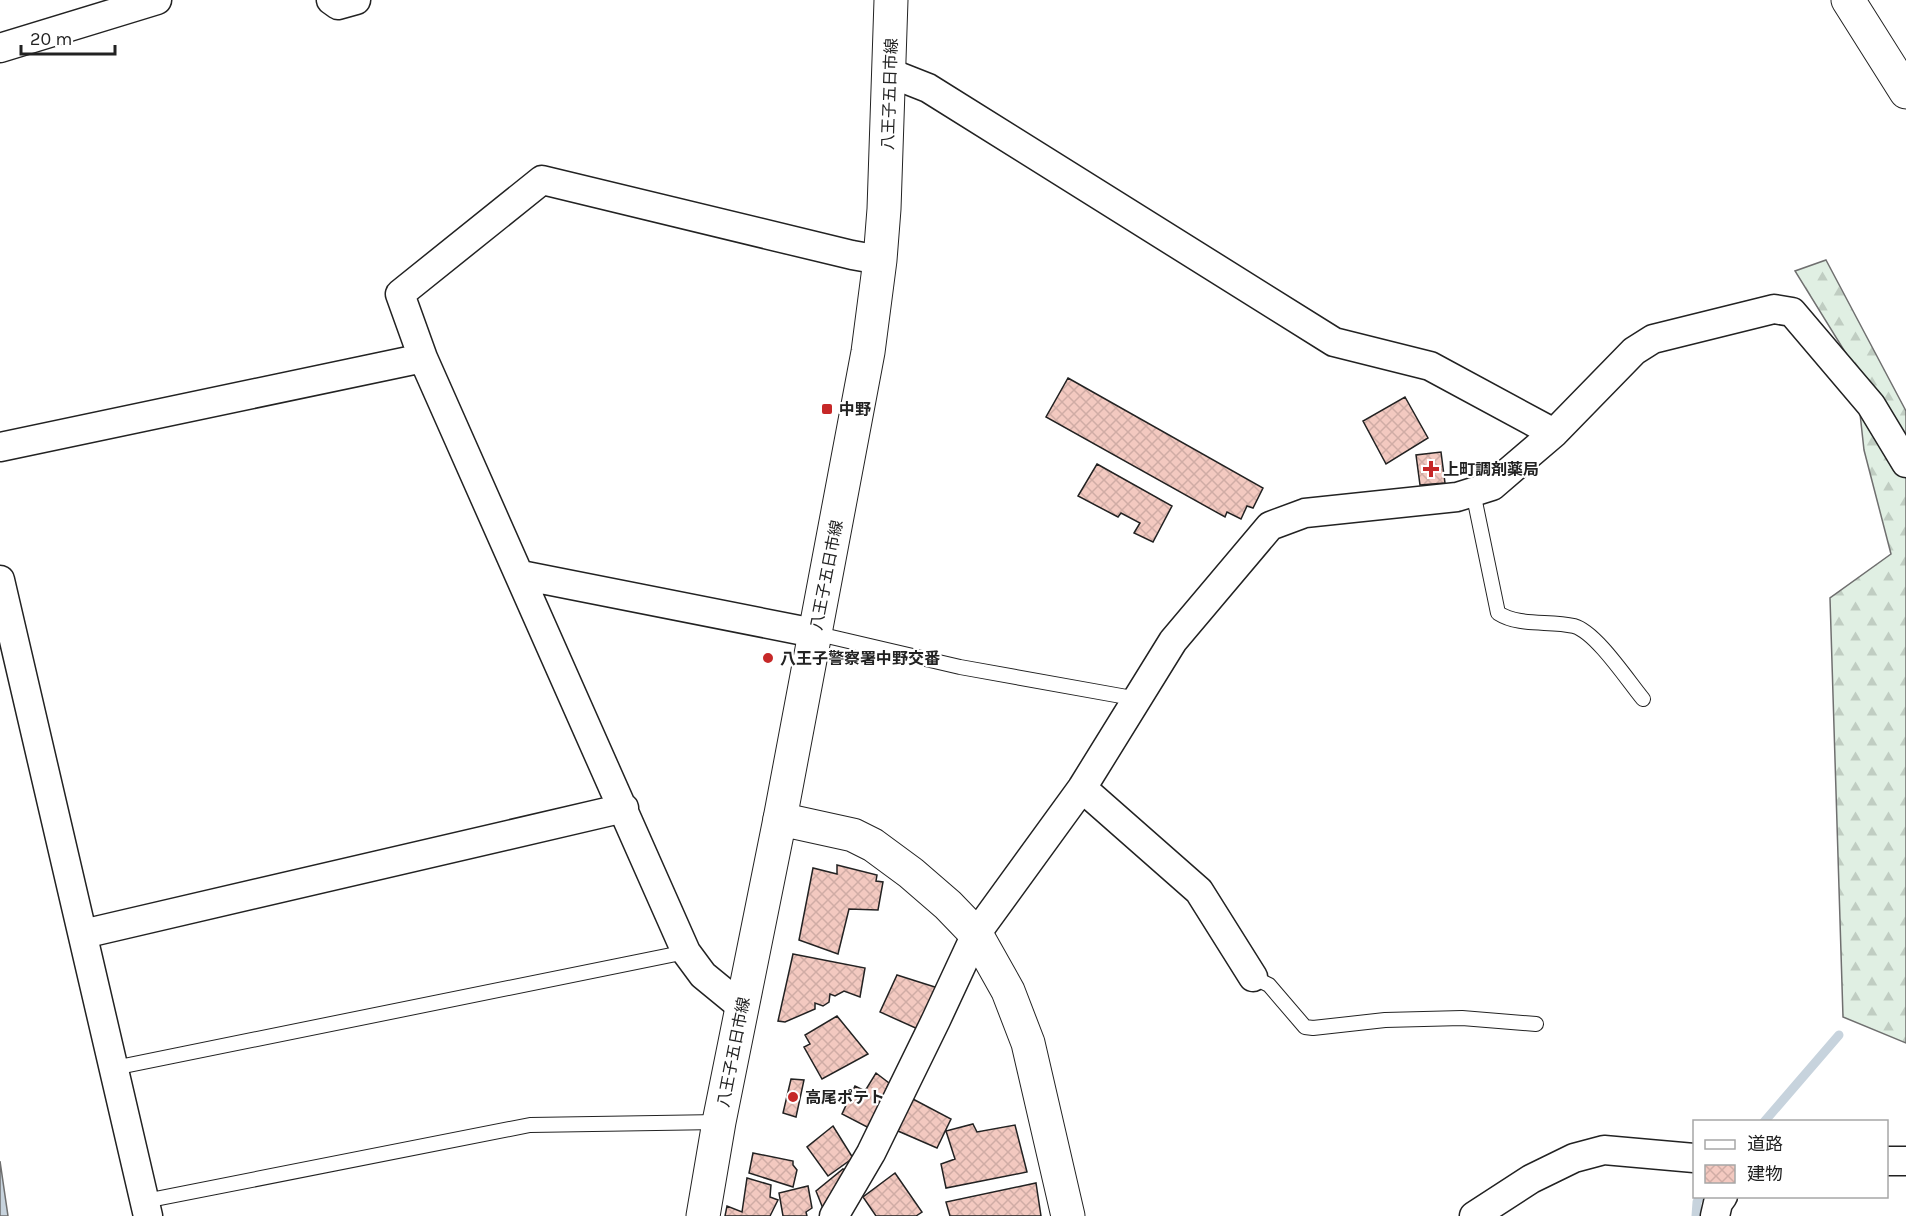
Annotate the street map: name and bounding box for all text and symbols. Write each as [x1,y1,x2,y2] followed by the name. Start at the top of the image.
[21,18,116,56] scale bar
[30,28,72,50] text: 20 m
[878,38,901,150] street label: 八王子五日市線
[839,400,871,419] place label: 中野
[820,402,834,416] marker: 中野
[1443,460,1539,479] place label: 上町調剤薬局
[1424,462,1438,476] marker: 上町調剤薬局
[806,518,847,632] street label: 八王子五日市線
[780,649,940,668] place label: 八王子警察署中野交番
[761,651,775,665] marker: 八王子警察署中野交番
[713,995,754,1109] street label: 八王子五日市線
[805,1088,885,1107] place label: 高尾ポテト
[786,1090,800,1104] marker: 高尾ポテト
[1693,1120,1888,1198] legend
[1747,1133,1783,1155] text: 道路
[1747,1163,1783,1185] text: 建物

